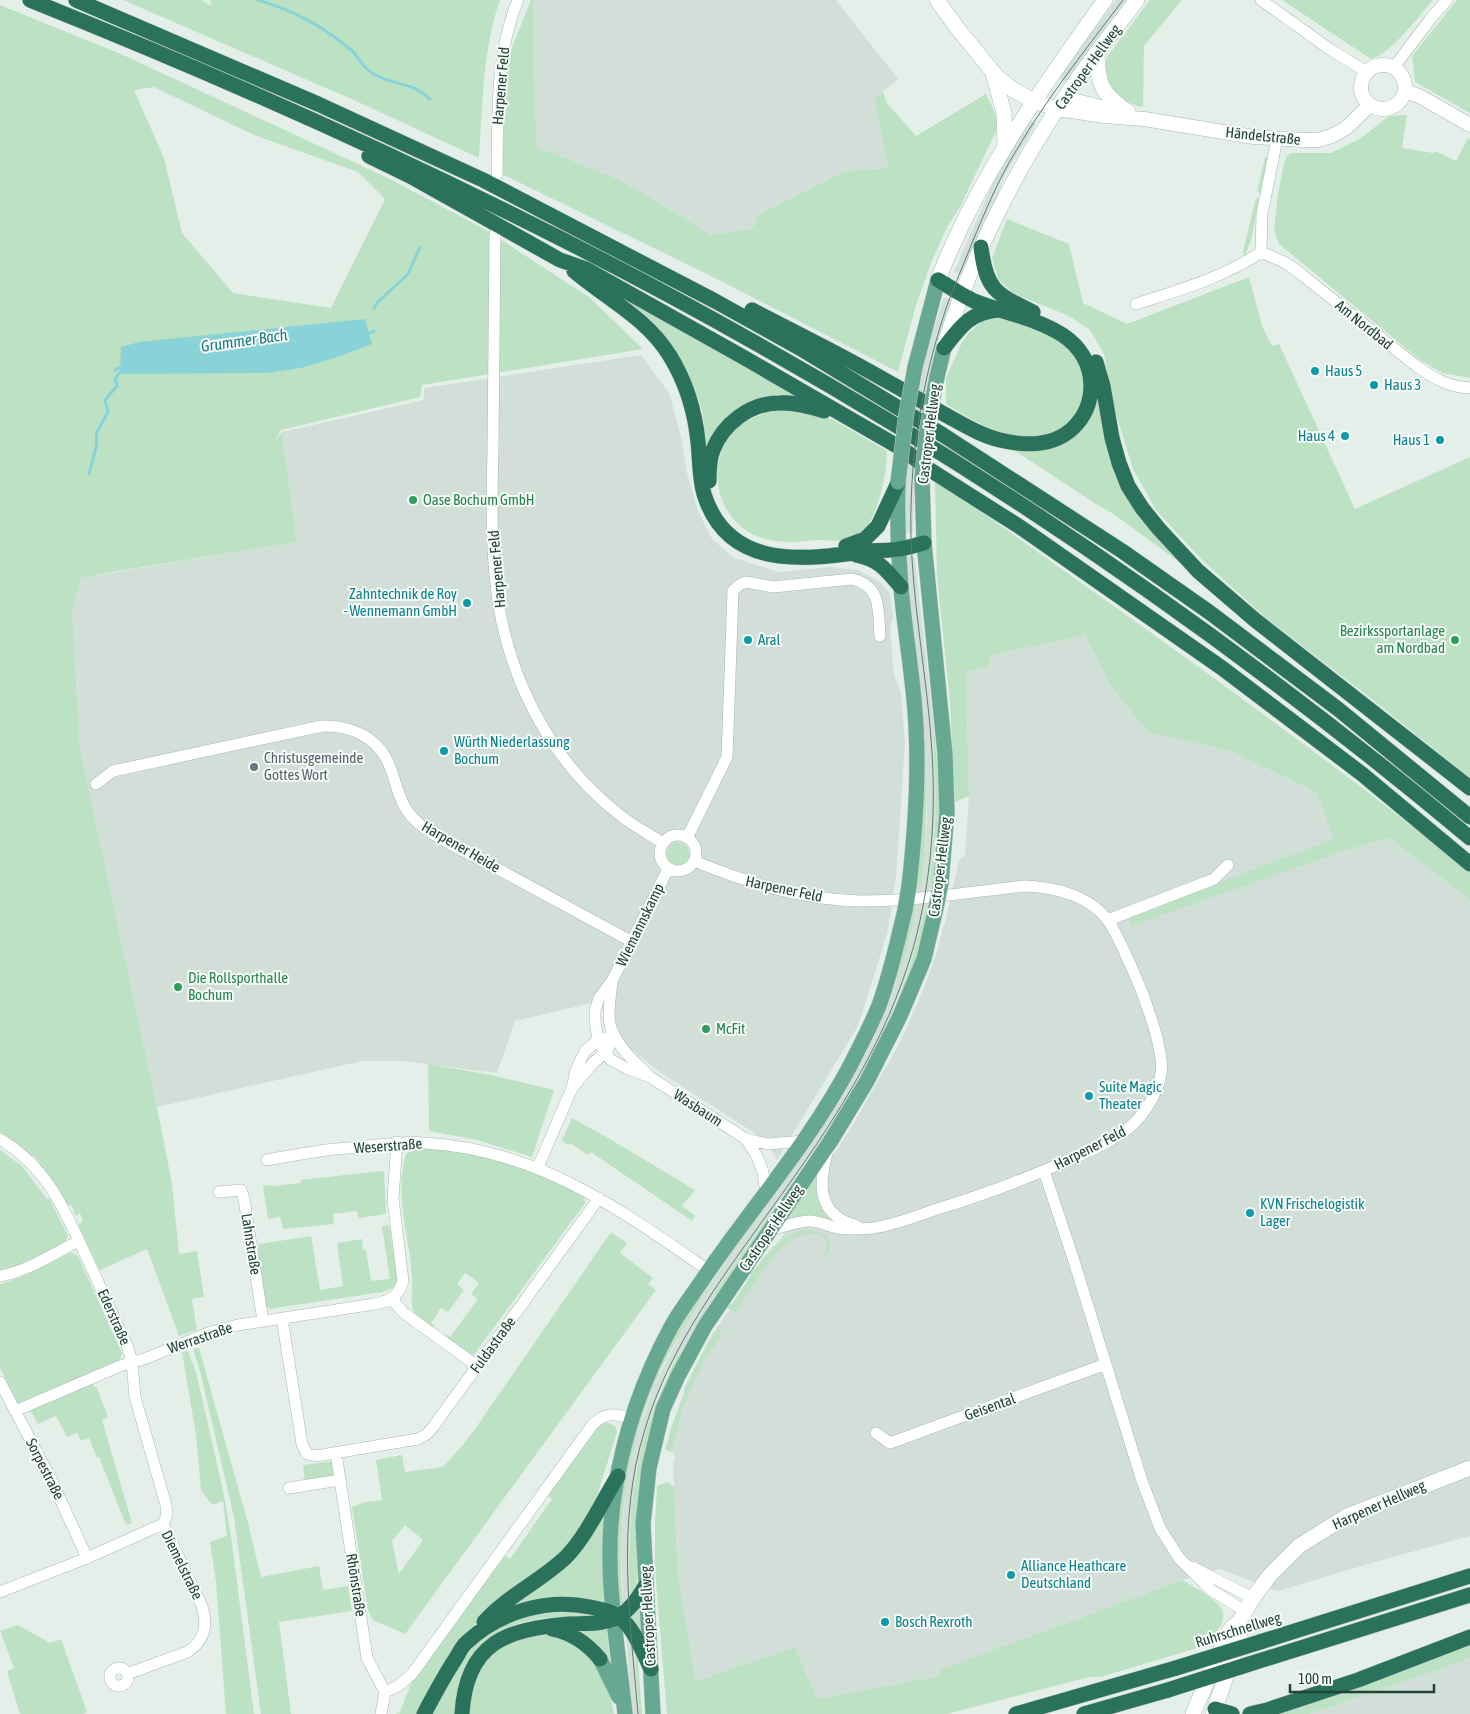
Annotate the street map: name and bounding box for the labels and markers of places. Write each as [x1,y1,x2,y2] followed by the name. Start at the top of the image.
[1325,362,1362,379] place label: Haus 5
[1309,365,1321,377] marker: Haus 5
[1384,376,1421,393] place label: Haus 3
[1368,379,1380,391] marker: Haus 3
[1298,427,1335,444] place label: Haus 4
[1339,430,1351,442] marker: Haus 4
[1393,431,1430,448] place label: Haus 1
[1434,434,1446,446] marker: Haus 1
[423,491,535,508] place label: Oase Bochum GmbH
[407,494,419,506] marker: Oase Bochum GmbH
[344,585,457,619] place label: Zahntechnik de Roy - Wennemann GmbH
[461,597,473,609] marker: Zahntechnik de Roy - Wennemann GmbH
[1340,622,1445,656] place label: Bezirkssportanlage am Nordbad
[758,631,780,648] place label: Aral
[742,634,754,646] marker: Aral
[1449,634,1461,646] marker: Bezirkssportanlage am Nordbad
[454,733,570,767] place label: Würth Niederlassung Bochum
[438,745,450,757] marker: Würth Niederlassung Bochum
[264,749,363,783] place label: Christusgemeinde Gottes Wort
[248,761,260,773] marker: Christusgemeinde Gottes Wort
[188,969,288,1003] place label: Die Rollsporthalle Bochum
[172,981,184,993] marker: Die Rollsporthalle Bochum
[716,1020,745,1037] place label: McFit
[700,1023,712,1035] marker: McFit
[1099,1078,1162,1112] place label: Suite Magic Theater
[1083,1090,1095,1102] marker: Suite Magic Theater
[1260,1195,1365,1229] place label: KVN Frischelogistik Lager
[1244,1207,1256,1219] marker: KVN Frischelogistik Lager
[1021,1557,1126,1591] place label: Alliance Heathcare Deutschland
[1005,1569,1017,1581] marker: Alliance Heathcare Deutschland
[895,1613,973,1630] place label: Bosch Rexroth
[879,1616,891,1628] marker: Bosch Rexroth

